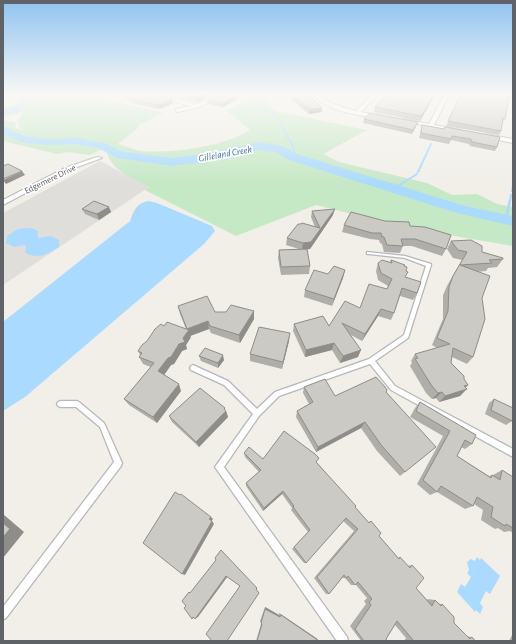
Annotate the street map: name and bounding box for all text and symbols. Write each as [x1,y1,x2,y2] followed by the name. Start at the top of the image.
[198,144,253,164] water label: Gilleland Creek
[23,163,77,196] street label: Edgemere Drive

